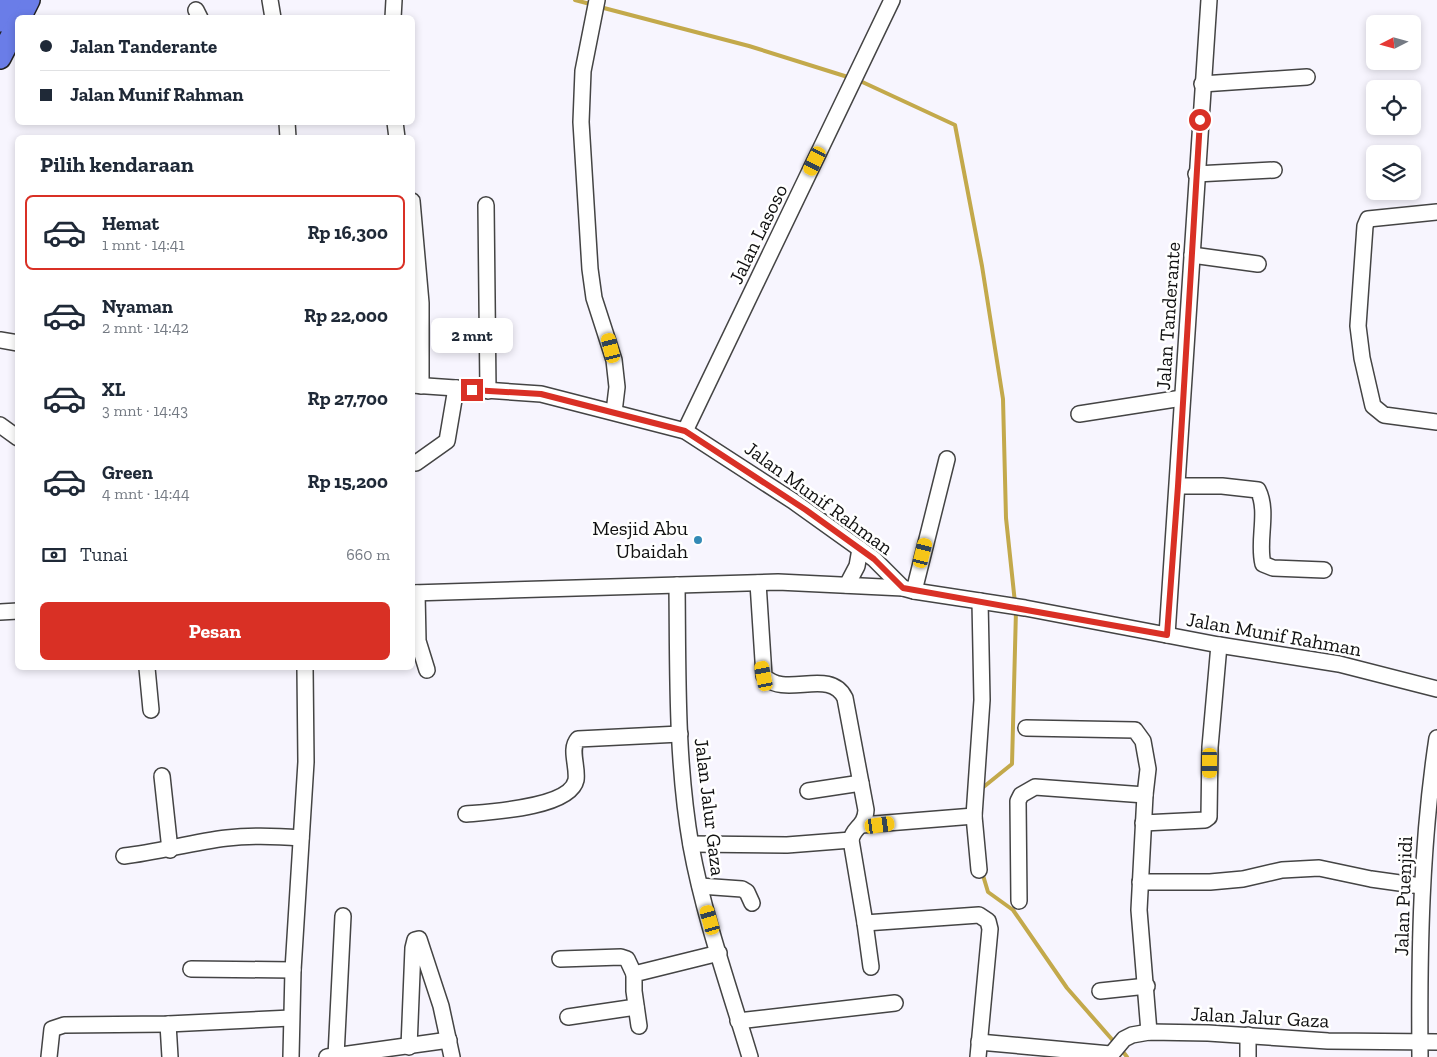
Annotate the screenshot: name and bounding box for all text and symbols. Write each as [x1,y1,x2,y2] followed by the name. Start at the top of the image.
[1366,15,1421,70] north arrow
[1366,15,1421,200] map controls
[70,35,217,58] text: Jalan Tanderante
[1366,80,1421,135] button: locate
[70,83,244,106] text: Jalan Munif Rahman
[1189,109,1211,131] route start
[801,144,828,178] car
[1366,145,1421,200] button: layers
[40,151,194,178] text: Pilih kendaraan
[724,180,792,288] street label: Jalan Lasoso
[42,210,87,255] icon: car
[102,212,159,235] text: Hemat
[307,221,388,244] text: Rp 16,300
[102,235,185,254] text: 1 mnt · 14:41
[1151,241,1185,391] street label: Jalan Tanderante
[42,293,87,338] icon: car
[102,295,173,318] text: Nyaman
[304,304,388,327] text: Rp 22,000
[102,318,189,337] text: 2 mnt · 14:42
[431,318,513,352] callout: 2 mnt
[451,326,493,345] text: 2 mnt
[600,332,621,364] car
[42,376,87,421] icon: car
[102,378,125,401] text: XL
[461,379,483,401] route end
[308,387,388,410] text: Rp 27,700
[102,401,188,420] text: 3 mnt · 14:43
[740,436,898,560] street label: Jalan Munif Rahman
[42,459,87,504] icon: car
[102,461,153,484] text: Green
[308,470,388,493] text: Rp 15,200
[102,484,190,503] text: 4 mnt · 14:44
[592,516,689,563] place label: Mesjid Abu Ubaidah
[692,534,704,546] marker: Mesjid Abu Ubaidah
[912,537,933,569] car
[40,541,68,569] icon: cash
[80,543,128,566] text: Tunai
[346,545,390,564] text: 660 m
[40,602,390,660] button: Pesan
[1185,607,1364,661] street label: Jalan Munif Rahman
[753,660,774,692] car
[690,737,730,878] street label: Jalan Jalur Gaza
[1202,748,1217,778] car
[864,815,895,835] car
[1389,835,1417,956] street label: Jalan Puenjidi
[698,904,721,936] car
[1190,1001,1330,1033] street label: Jalan Jalur Gaza

